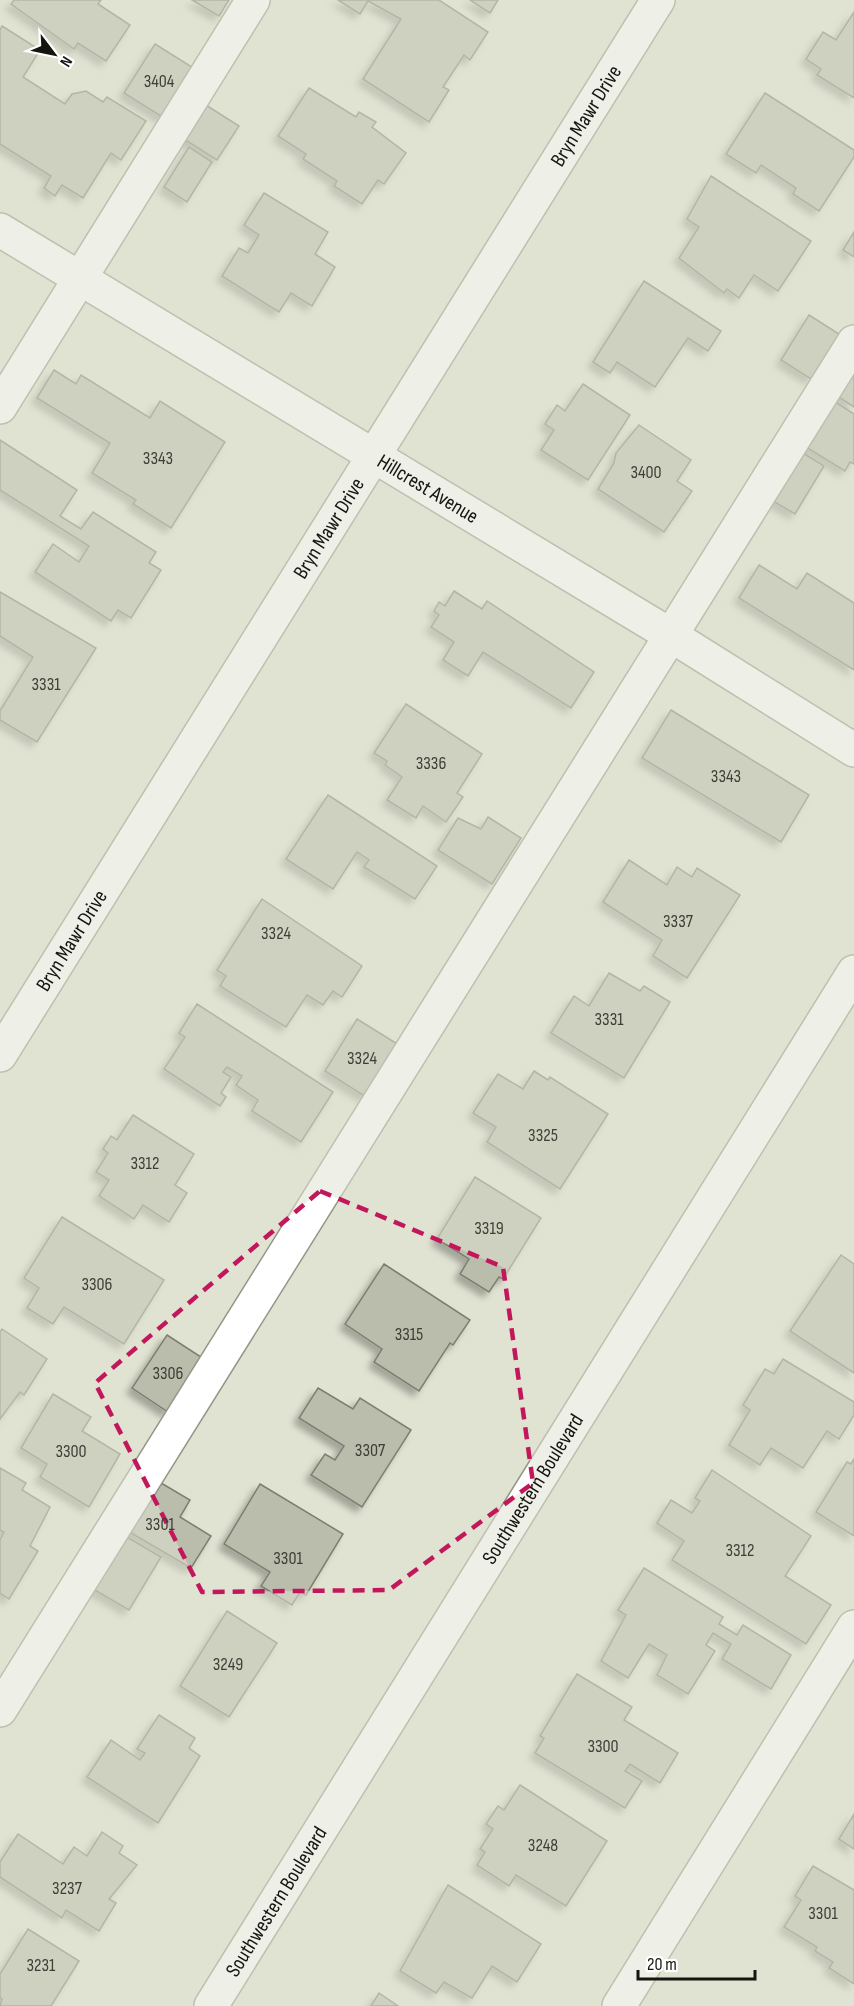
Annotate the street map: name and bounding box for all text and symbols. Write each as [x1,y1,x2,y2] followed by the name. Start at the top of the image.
[24,24,84,84] north arrow
[55,52,76,70] text: N
[545,61,627,171] street label: Bryn Mawr Drive
[144,71,175,92] house number: 3404
[143,448,173,469] house number: 3343
[373,449,483,529] street label: Hillcrest Avenue
[630,462,662,483] house number: 3400
[288,473,369,583] street label: Bryn Mawr Drive
[32,674,61,695] house number: 3331
[416,753,446,774] house number: 3336
[711,766,741,787] house number: 3343
[31,885,112,996] street label: Bryn Mawr Drive
[663,911,694,932] house number: 3337
[261,923,291,944] house number: 3324
[595,1009,624,1030] house number: 3331
[347,1048,377,1069] house number: 3324
[528,1125,558,1146] house number: 3325
[130,1153,160,1174] house number: 3312
[474,1218,504,1239] house number: 3319
[81,1274,113,1295] house number: 3306
[395,1324,423,1345] house number: 3315
[152,1363,184,1384] house number: 3306
[477,1409,589,1569] street label: Southwestern Boulevard
[355,1440,386,1461] house number: 3307
[55,1441,87,1462] house number: 3300
[145,1514,175,1535] house number: 3301
[725,1540,755,1561] house number: 3312
[273,1548,303,1569] house number: 3301
[213,1654,243,1675] house number: 3249
[587,1736,619,1757] house number: 3300
[220,1822,332,1981] street label: Southwestern Boulevard
[528,1835,558,1856] house number: 3248
[52,1878,83,1899] house number: 3237
[808,1903,838,1924] house number: 3301
[638,1943,755,1981] scale bar
[647,1954,677,1975] text: 20 m
[27,1955,56,1976] house number: 3231

